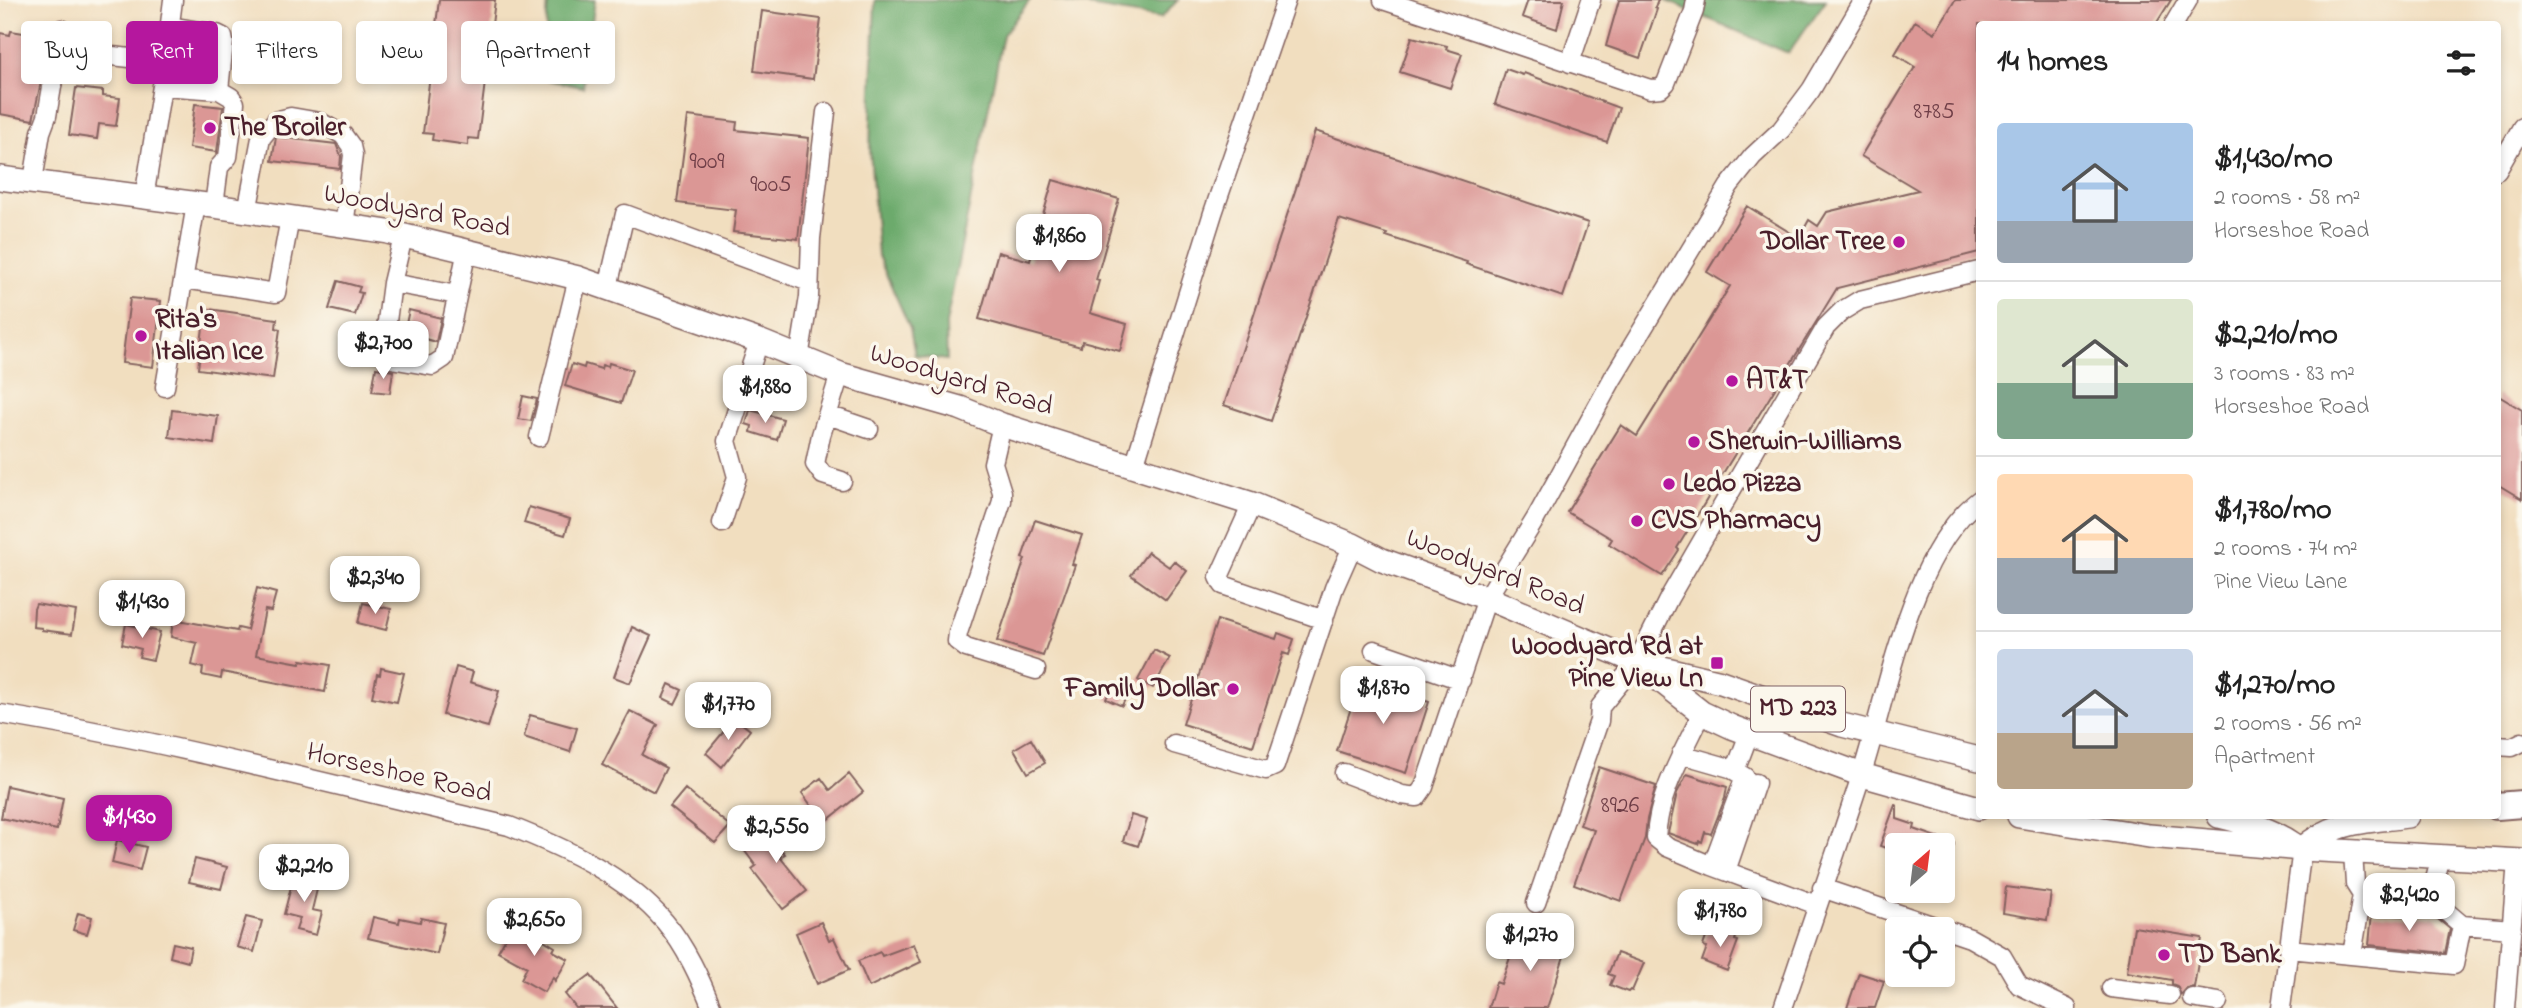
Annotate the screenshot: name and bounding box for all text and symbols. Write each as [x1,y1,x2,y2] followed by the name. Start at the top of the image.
[21,21,112,84] chip: Buy
[126,21,218,84] chip: Rent
[232,21,342,84] chip: Filters
[356,21,447,84] chip: New
[461,21,615,84] chip: Apartment
[1997,41,2108,85] text: 14 homes
[2442,44,2480,82] icon: filters
[1913,95,1955,130] house number: 8785
[224,108,347,149] place label: The Broiler
[202,120,218,136] marker: The Broiler
[2214,138,2333,182] text: $1,430/mo
[689,145,725,180] house number: 9009
[2053,151,2137,235] icon: home
[750,168,792,203] house number: 9005
[320,174,514,250] street label: Woodyard Road
[2214,182,2360,215] text: 2 rooms · 58 m²
[1002,215,1116,274] pin: $1,860
[2214,215,2369,248] text: Horseshoe Road
[1032,220,1086,253] text: $1,860
[1759,222,1886,263] place label: Dollar Tree
[1891,234,1907,250] marker: Dollar Tree
[155,300,265,373] place label: Rita's Italian Ice
[2214,314,2338,358] text: $2,210/mo
[326,322,440,381] pin: $2,700
[354,327,412,360] text: $2,700
[2053,327,2137,411] icon: home
[133,328,149,344] marker: Rita's Italian Ice
[864,334,1058,428] street label: Woodyard Road
[2214,358,2355,391] text: 3 rooms · 83 m²
[1746,361,1808,402] place label: AT&T
[708,366,822,425] pin: $1,880
[739,371,791,404] text: $1,880
[1724,373,1740,389] marker: AT&T
[2214,391,2369,424] text: Horseshoe Road
[1708,422,1902,463] place label: Sherwin-Williams
[1686,434,1702,450] marker: Sherwin-Williams
[1683,464,1801,505] place label: Ledo Pizza
[1661,476,1677,492] marker: Ledo Pizza
[2214,489,2332,533] text: $1,780/mo
[1651,501,1821,542] place label: CVS Pharmacy
[2053,502,2137,586] icon: home
[1629,513,1645,529] marker: CVS Pharmacy
[1399,518,1591,628] street label: Woodyard Road
[2214,533,2358,566] text: 2 rooms · 74 m²
[318,556,432,616] pin: $2,340
[346,562,404,595] text: $2,340
[2214,566,2347,599] text: Pine View Lane
[85,580,199,640] pin: $1,430
[115,586,169,619] text: $1,430
[1512,627,1704,700] place label: Woodyard Rd at Pine View Ln
[1709,655,1725,671] marker: Woodyard Rd at Pine View Ln
[2214,664,2335,708] text: $1,270/mo
[1326,666,1440,726] pin: $1,870
[1062,669,1220,710] place label: Family Dollar
[1356,672,1410,705] text: $1,870
[2053,677,2137,761] icon: home
[1225,681,1241,697] marker: Family Dollar
[671,682,785,742] pin: $1,770
[1751,687,1845,732] road number: MD 223
[701,688,755,721] text: $1,770
[2214,708,2362,741] text: 2 rooms · 56 m²
[302,733,496,815] street label: Horseshoe Road
[2214,741,2315,774] text: Apartment
[1601,789,1640,824] house number: 8926
[72,796,186,855] pin: $1,430
[102,801,156,834] text: $1,430
[719,806,833,865] pin: $2,550
[743,811,809,844] text: $2,550
[1885,833,1955,903] north arrow
[1885,833,1955,987] map controls
[247,844,361,904] pin: $2,210
[275,850,333,883] text: $2,210
[2352,874,2466,933] pin: $2,420
[2379,879,2439,912] text: $2,420
[1663,890,1777,949] pin: $1,780
[1693,895,1747,928] text: $1,780
[477,898,591,958] pin: $2,650
[503,904,565,937] text: $2,650
[1473,914,1587,973] pin: $1,270
[1885,917,1955,987] button: locate
[1502,919,1558,952] text: $1,270
[2178,935,2282,976] place label: TD Bank
[2156,947,2172,963] marker: TD Bank

